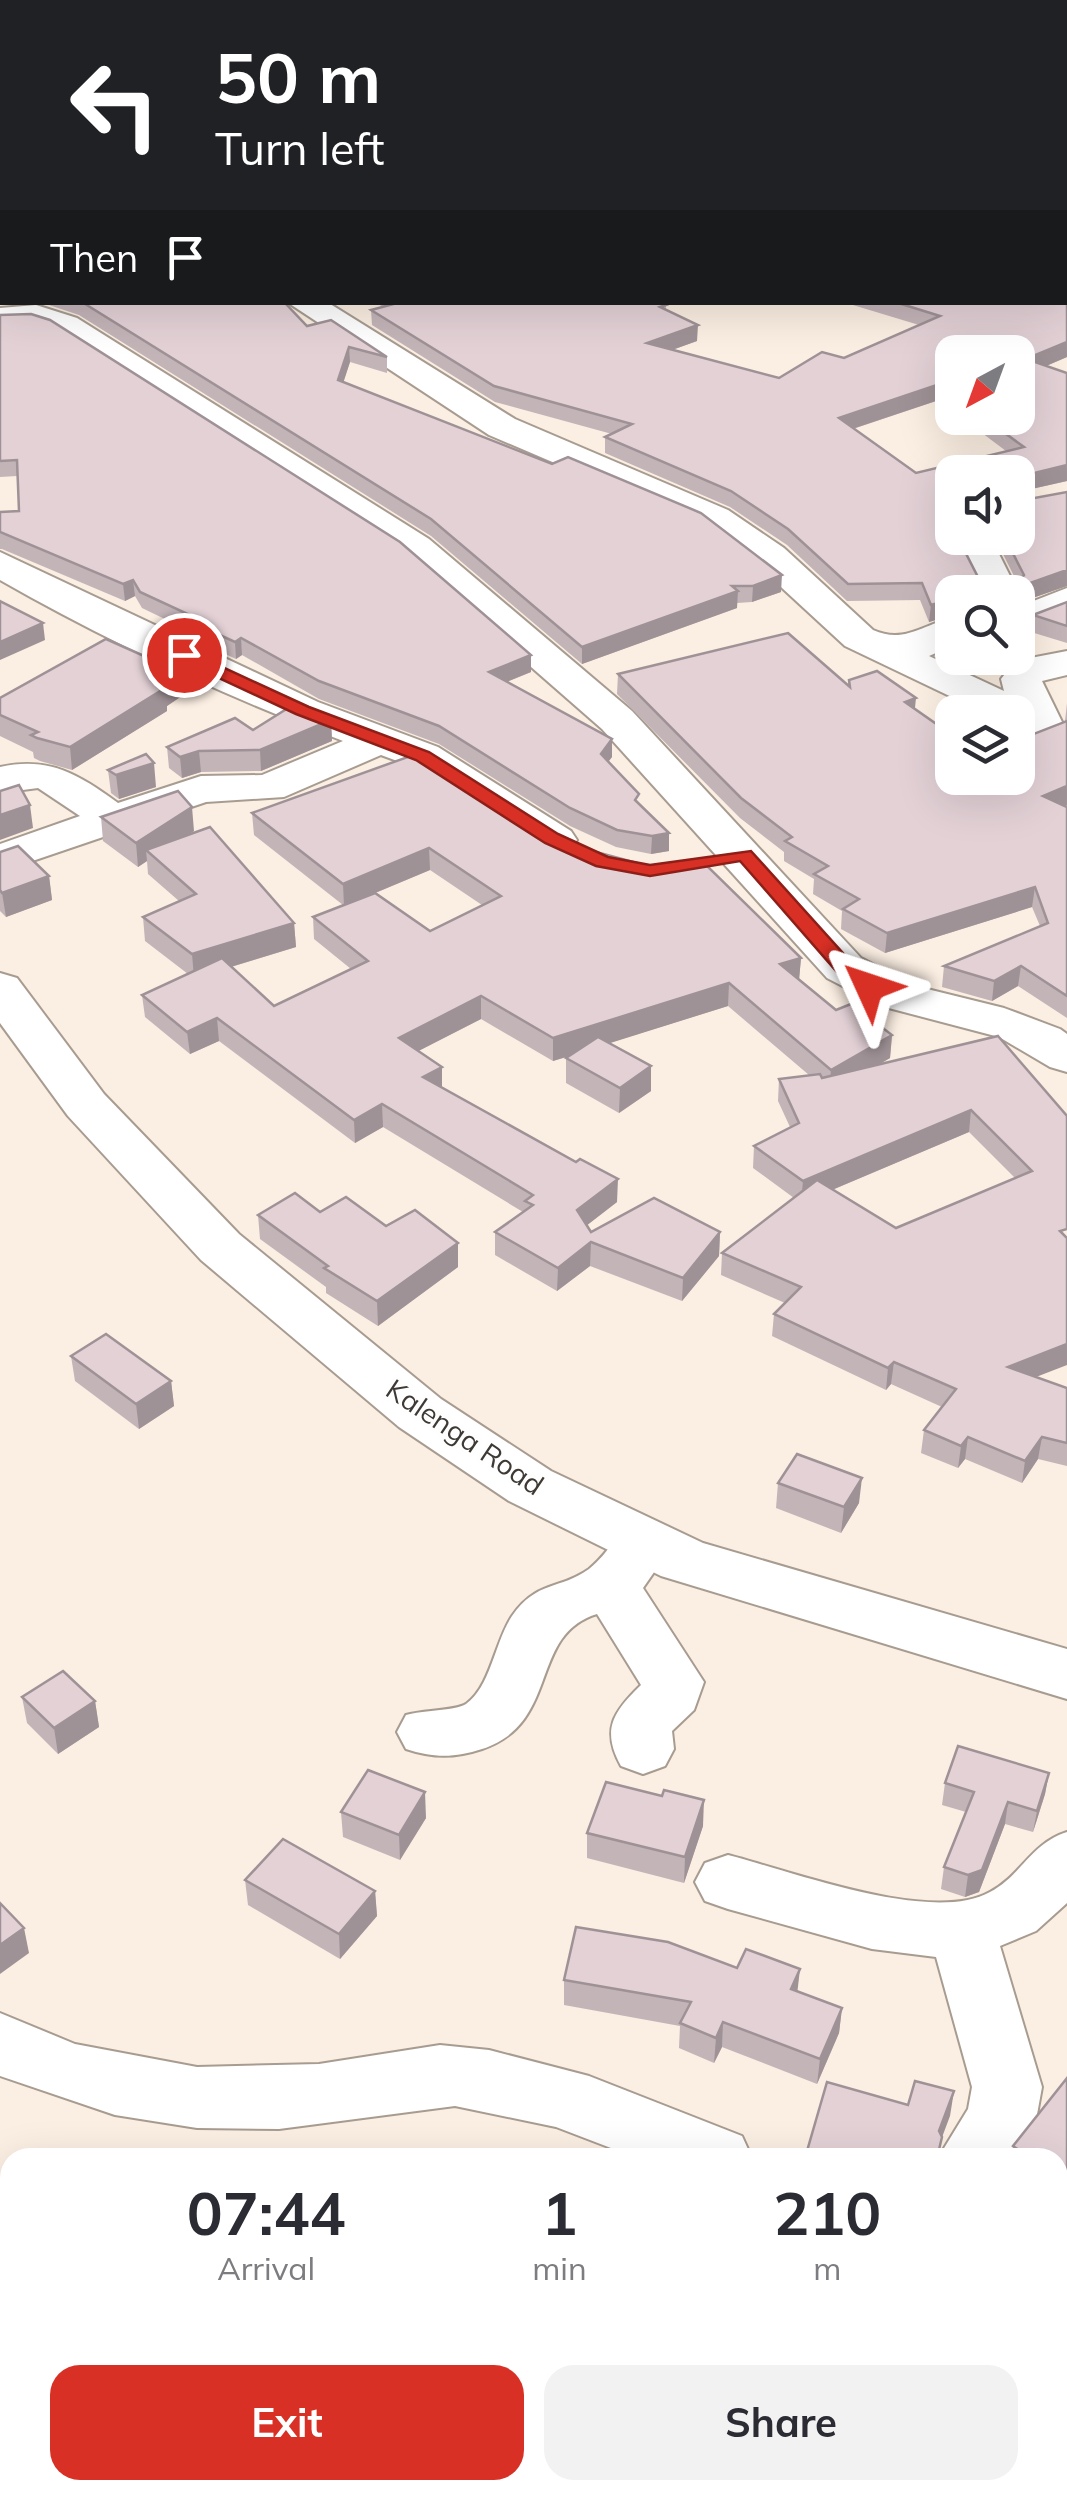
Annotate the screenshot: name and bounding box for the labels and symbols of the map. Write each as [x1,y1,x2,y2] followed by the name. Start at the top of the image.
[935,335,1035,435] north arrow
[142,613,227,698] pin
[817,935,921,1039] position arrow
[380,1371,551,1502] street label: Kalenga Road

